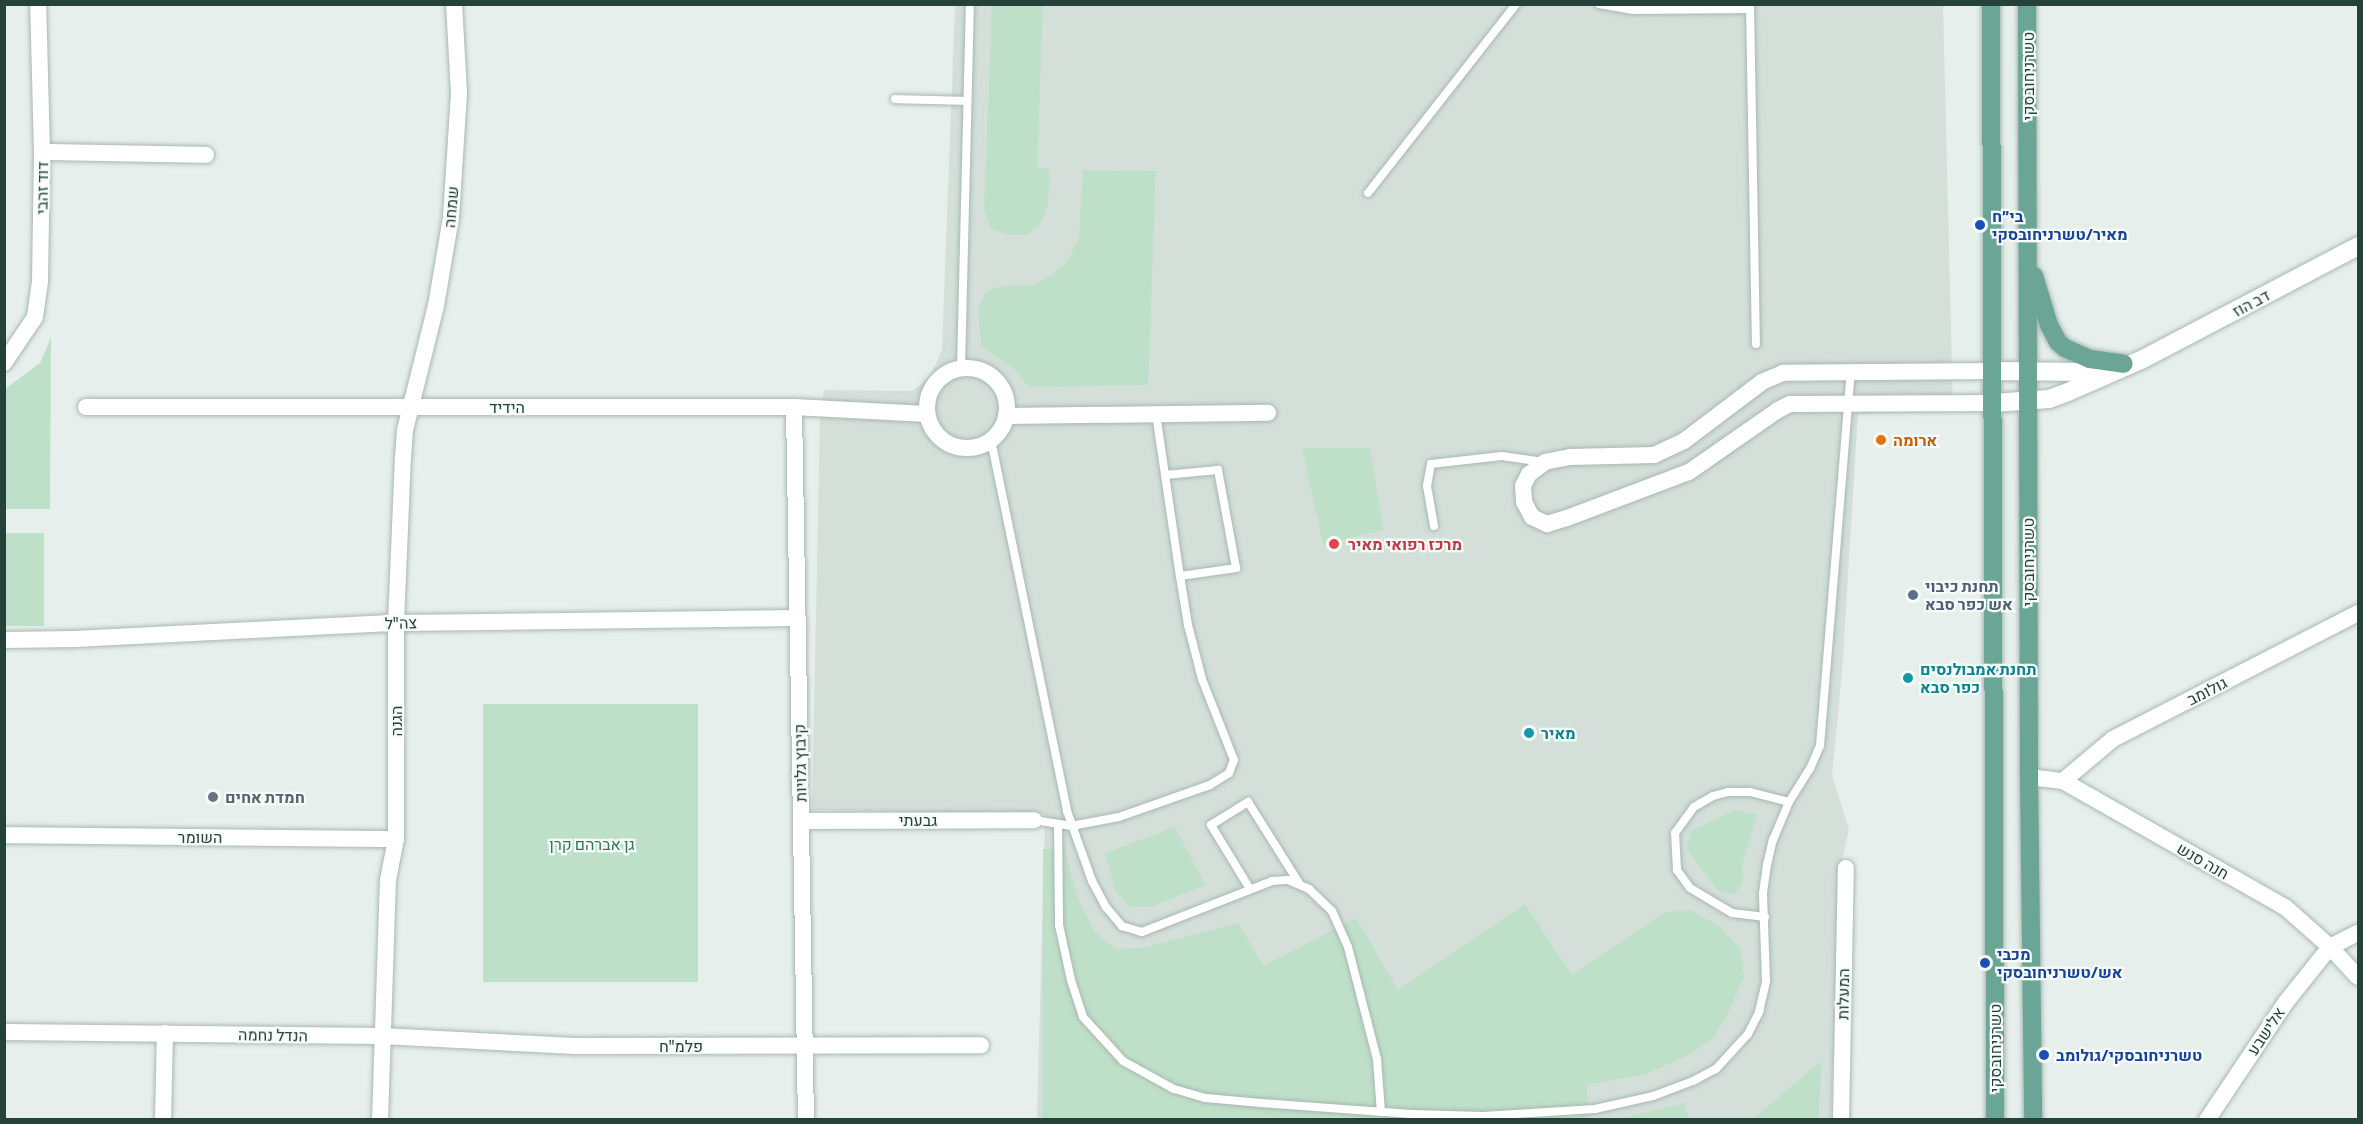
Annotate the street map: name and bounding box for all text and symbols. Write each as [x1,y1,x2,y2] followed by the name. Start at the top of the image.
[2018,32,2038,120] street label: טשרניחובסקי
[32,161,52,215] street label: דוד זהבי
[440,185,462,229] street label: שמחה
[1992,206,2128,244] place label: בי״ח מאיר/טשרניחובסקי
[1973,218,1987,232] marker: בי״ח מאיר/טשרניחובסקי
[2229,285,2273,321] street label: דב הוז
[489,397,525,417] street label: הידיד
[1893,430,1937,450] place label: ארומה
[1874,433,1888,447] marker: ארומה
[2018,518,2038,606] street label: טשרניחובסקי
[1348,534,1462,554] place label: מרכז רפואי מאיר
[1325,535,1343,553] marker: מרכז רפואי מאיר
[1925,576,2013,614] place label: תחנת כיבוי אש כפר סבא
[1906,588,1920,602] marker: תחנת כיבוי אש כפר סבא
[385,613,417,633] street label: צה"ל
[1920,659,2036,697] place label: תחנת אמבולנסים כפר סבא
[1901,671,1915,685] marker: תחנת אמבולנסים כפר סבא
[2184,673,2230,709] street label: גולומב
[386,706,406,736] street label: הגנה
[1541,723,1576,743] place label: מאיר
[790,724,810,802] street label: קיבוץ גלויות
[1522,726,1536,740] marker: מאיר
[225,787,305,807] place label: חמדת אחים
[206,790,220,804] marker: חמדת אחים
[899,810,937,830] street label: גבעתי
[178,827,222,847] street label: השומר
[549,834,635,854] park label: גן אברהם קרן
[2174,839,2232,883] street label: חנה סנש
[1997,944,2122,982] place label: מכבי אש/טשרניחובסקי
[1978,956,1992,970] marker: מכבי אש/טשרניחובסקי
[1833,968,1853,1020] street label: המעלות
[2243,1003,2289,1059] street label: אלישבע
[1985,1004,2005,1092] street label: טשרניחובסקי
[238,1025,308,1045] street label: הנדל נחמה
[659,1036,703,1056] street label: פלמ"ח
[2056,1045,2202,1065] place label: טשרניחובסקי/גולומב
[2037,1048,2051,1062] marker: טשרניחובסקי/גולומב

